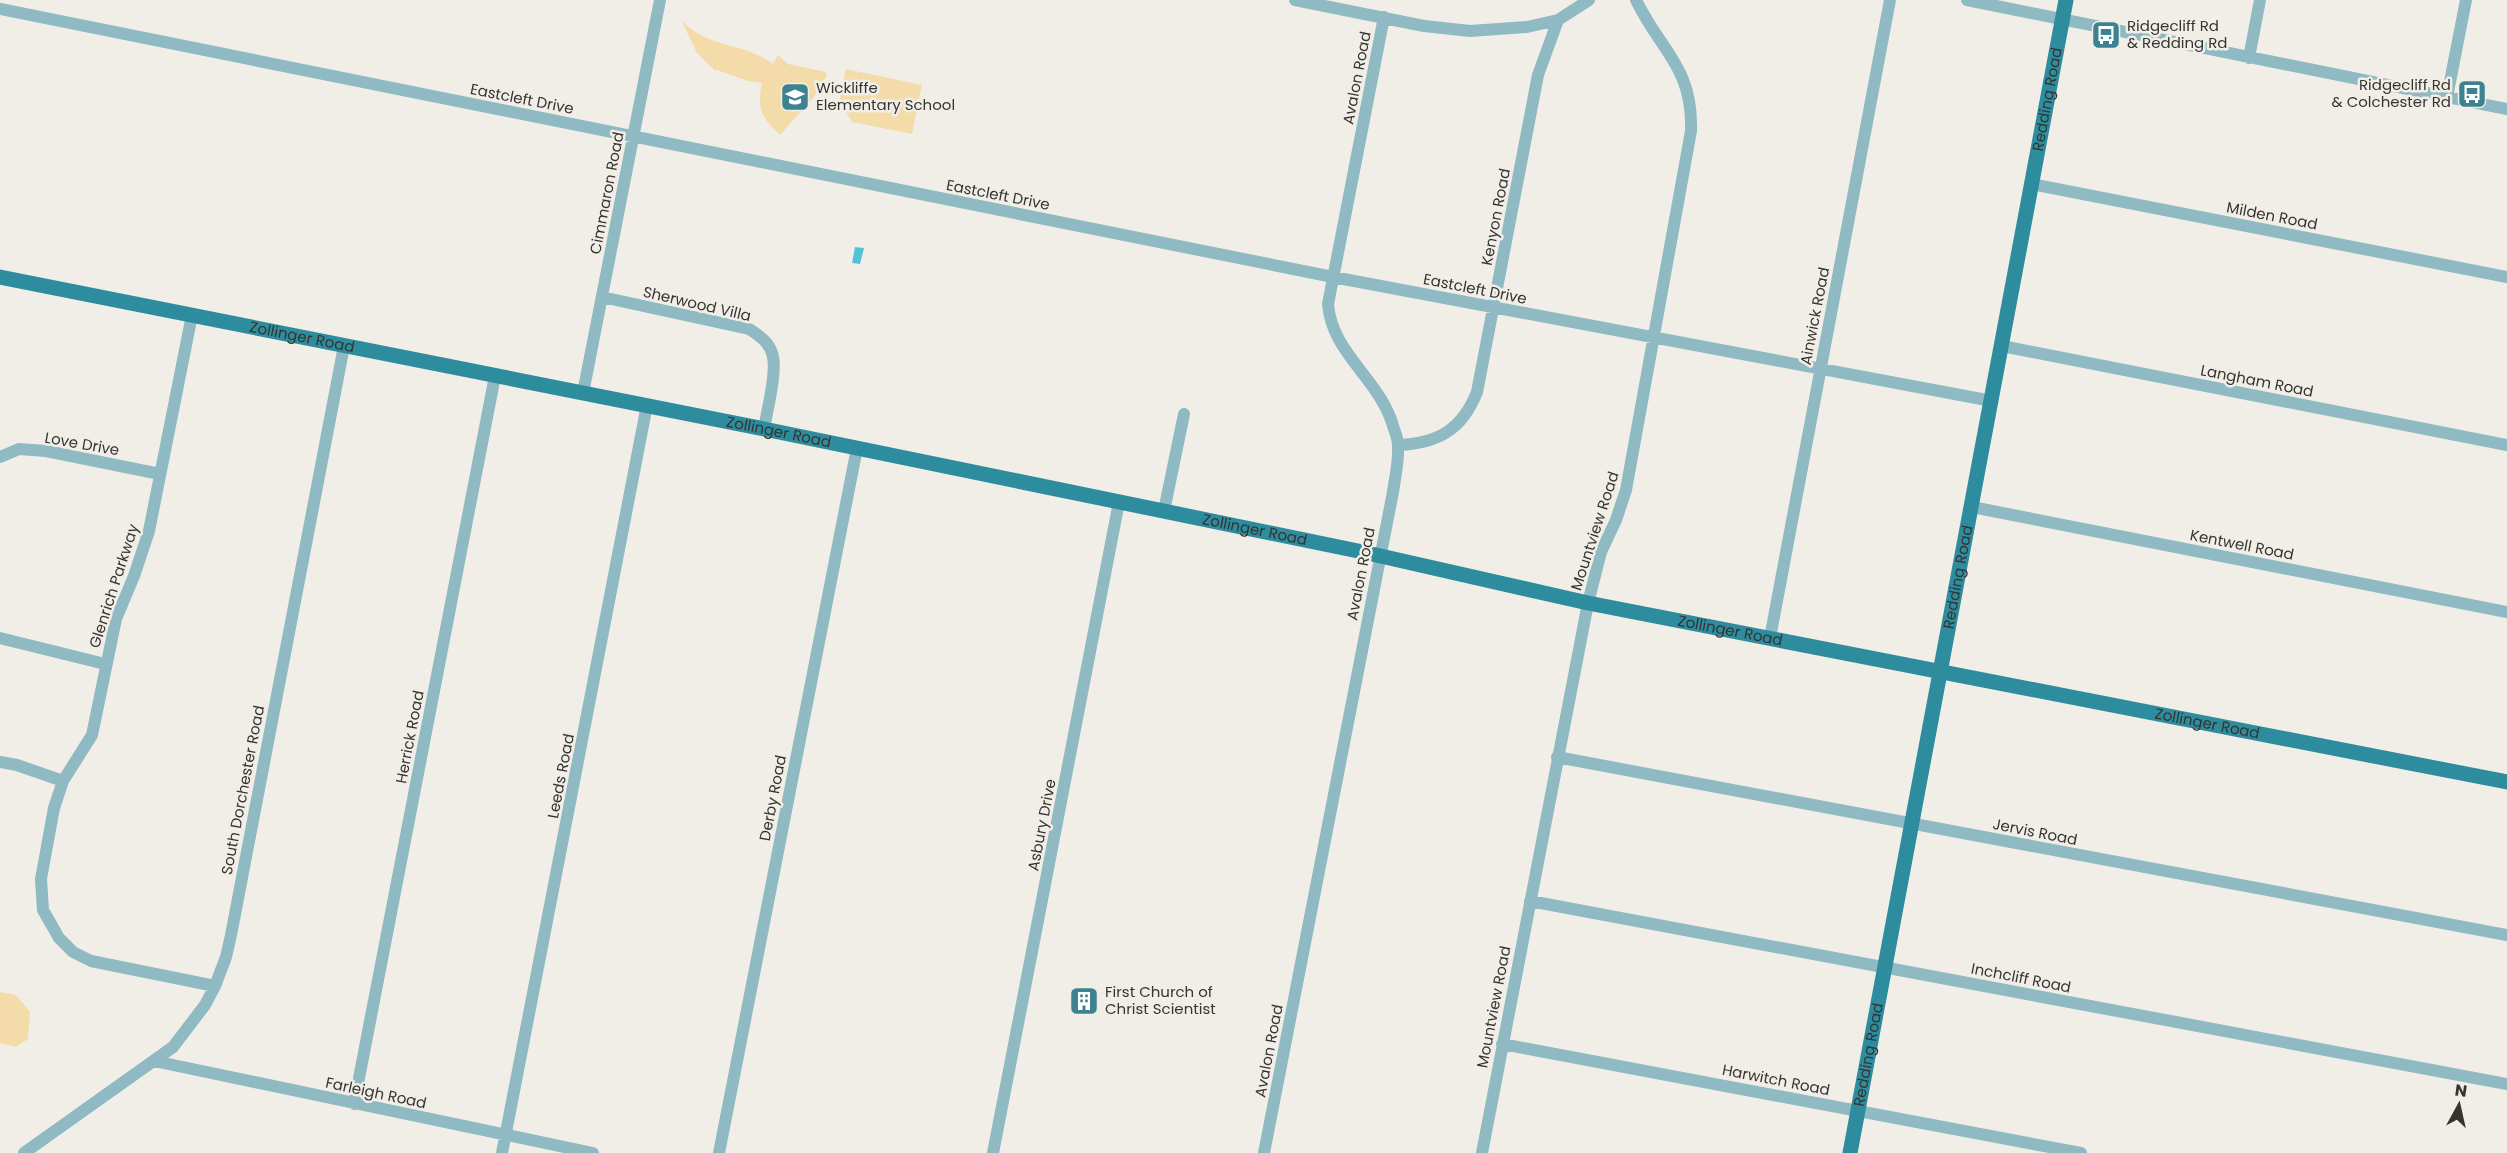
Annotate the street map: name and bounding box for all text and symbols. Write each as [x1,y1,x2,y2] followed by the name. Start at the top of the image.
[2127,15,2228,53] place label: Ridgecliff Rd & Redding Rd
[2090,19,2122,51] bus stop icon: Ridgecliff Rd & Redding Rd
[1337,29,1376,126] street label: Avalon Road
[2027,46,2067,153] street label: Redding Road
[2332,74,2451,112] place label: Ridgecliff Rd & Colchester Rd
[816,77,955,115] place label: Wickliffe Elementary School
[468,78,576,119] street label: Eastcleft Drive
[2456,78,2488,110] bus stop icon: Ridgecliff Rd & Colchester Rd
[779,81,811,113] school or university icon: Wickliffe Elementary School
[584,130,629,256] street label: Cimmaron Road
[1476,167,1515,267] street label: Kenyon Road
[944,174,1052,215] street label: Eastcleft Drive
[2225,196,2319,235] street label: Milden Road
[1795,265,1834,367] street label: Ainwick Road
[1421,268,1529,309] street label: Eastcleft Drive
[641,281,753,326] street label: Sherwood Villa
[248,316,356,357] street label: Zollinger Road
[2199,359,2315,402] street label: Langham Road
[725,411,833,453] street label: Zollinger Road
[43,427,121,460] street label: Love Drive
[1565,469,1624,593] street label: Mountview Road
[1201,508,1309,550] street label: Zollinger Road
[84,521,144,651] street label: Glenrich Parkway
[1937,523,1977,631] street label: Redding Road
[2188,524,2296,565] street label: Kentwell Road
[1341,525,1380,622] street label: Avalon Road
[1676,610,1785,651] street label: Zollinger Road
[390,689,429,785] street label: Herrick Road
[216,703,269,876] street label: South Dorchester Road
[2153,703,2262,744] street label: Zollinger Road
[542,732,579,820] street label: Leeds Road
[754,753,791,843] street label: Derby Road
[1022,777,1061,873] street label: Asbury Drive
[1991,813,2079,850] street label: Jervis Road
[1471,944,1516,1070] street label: Mountview Road
[1969,958,2073,997] street label: Inchcliff Road
[1105,981,1216,1019] place label: First Church of Christ Scientist
[1068,985,1100,1017] building icon: First Church of Christ Scientist
[1848,1001,1888,1108] street label: Redding Road
[1249,1002,1288,1099] street label: Avalon Road
[1720,1059,1832,1100] street label: Harwitch Road
[324,1072,429,1113] street label: Farleigh Road
[2429,1075,2489,1135] north arrow
[2453,1078,2469,1103] text: N

